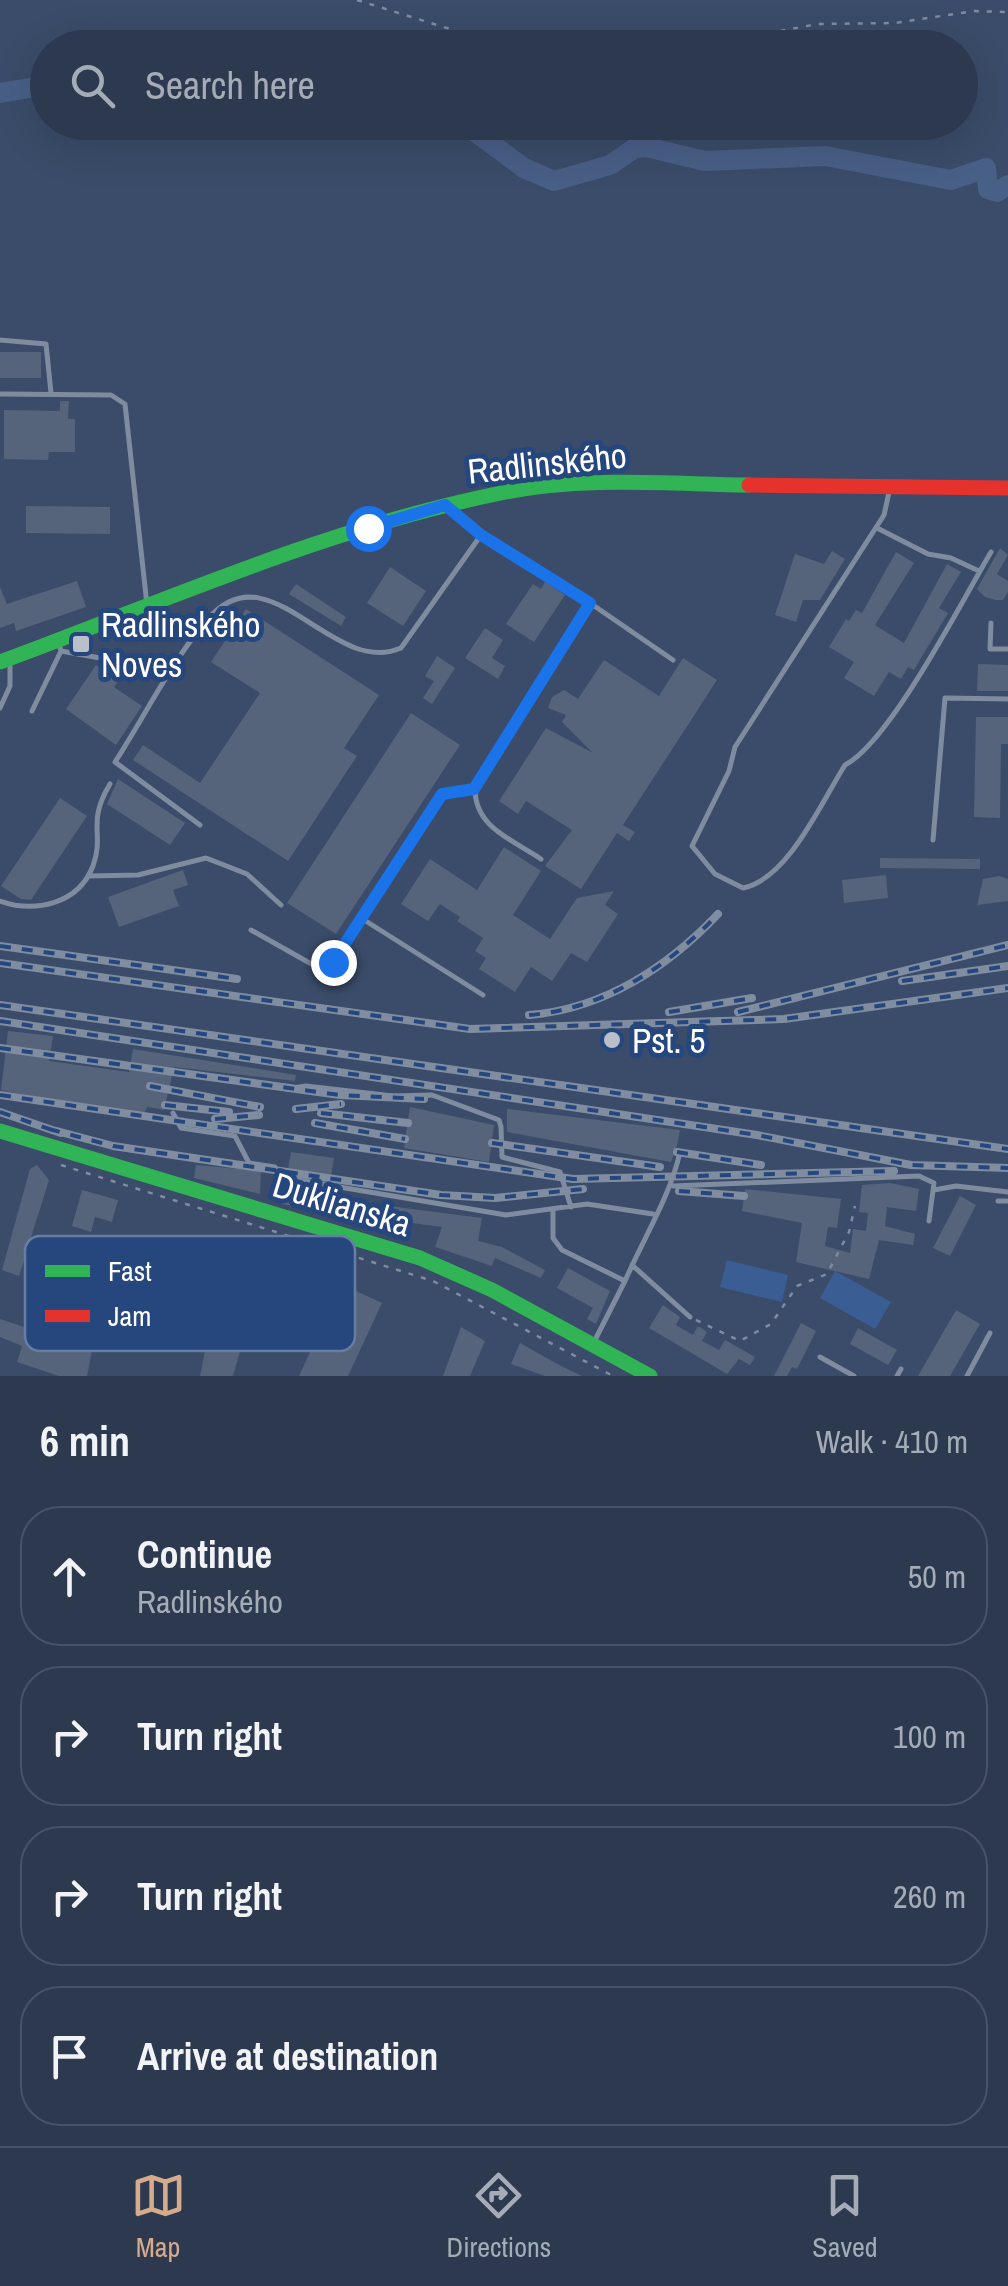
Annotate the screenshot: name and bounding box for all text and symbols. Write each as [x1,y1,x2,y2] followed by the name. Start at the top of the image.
[30,30,978,140] search box
[65,58,120,113] icon: search
[145,60,315,111] text: Search here
[465,431,629,495] street label: Radlinského
[346,506,392,552] route start
[101,601,261,688] place label: Radlinského Noves
[70,633,92,655] marker: Radlinského Noves
[311,940,357,986] route end
[632,1017,705,1064] place label: Pst. 5
[601,1029,623,1051] marker: Pst. 5
[267,1161,417,1247] street label: Duklianska
[25,1236,355,1351] legend
[108,1252,152,1290] text: Fast
[108,1297,151,1335] text: Jam
[40,1413,130,1469] text: 6 min
[816,1420,968,1463] text: Walk · 410 m
[137,1529,272,1580] text: Continue
[42,1549,97,1604] icon: ahead
[908,1555,966,1598] text: 50 m
[137,1580,283,1623] text: Radlinského
[42,1709,97,1764] icon: right
[137,1711,282,1762] text: Turn right
[893,1715,966,1758] text: 100 m
[42,1869,97,1924] icon: right
[137,1871,282,1922] text: Turn right
[893,1875,966,1918] text: 260 m
[42,2029,97,2084] icon: arrive
[137,2031,438,2082] text: Arrive at destination
[131,2168,186,2266] tab: Map
[447,2168,551,2266] tab: Directions
[812,2168,877,2266] tab: Saved

